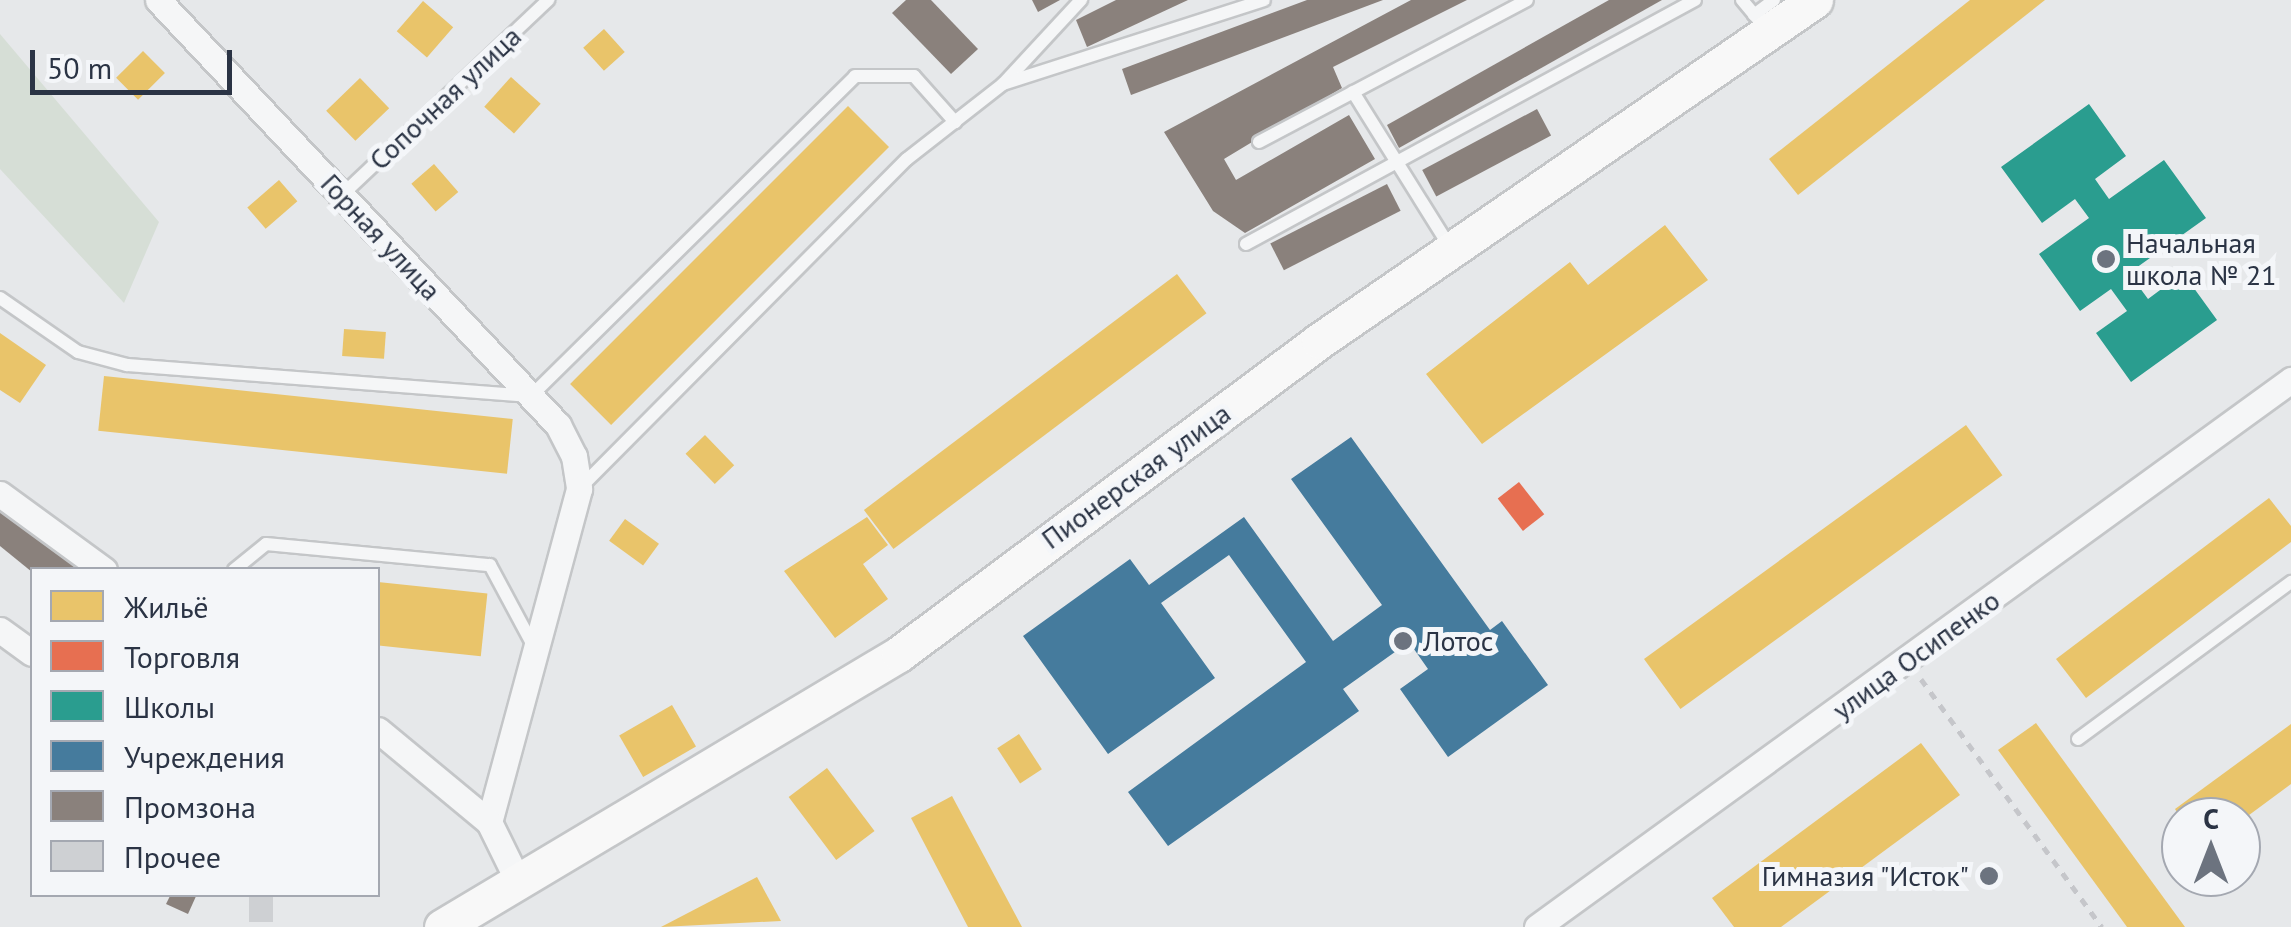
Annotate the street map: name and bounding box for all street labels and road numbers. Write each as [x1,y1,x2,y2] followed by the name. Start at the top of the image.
[362,19,528,177] street label: Сопочная улица
[314,167,448,307] street label: Горная улица
[1035,396,1237,556] street label: Пионерская улица
[1826,583,2006,727] street label: улица Осипенко

